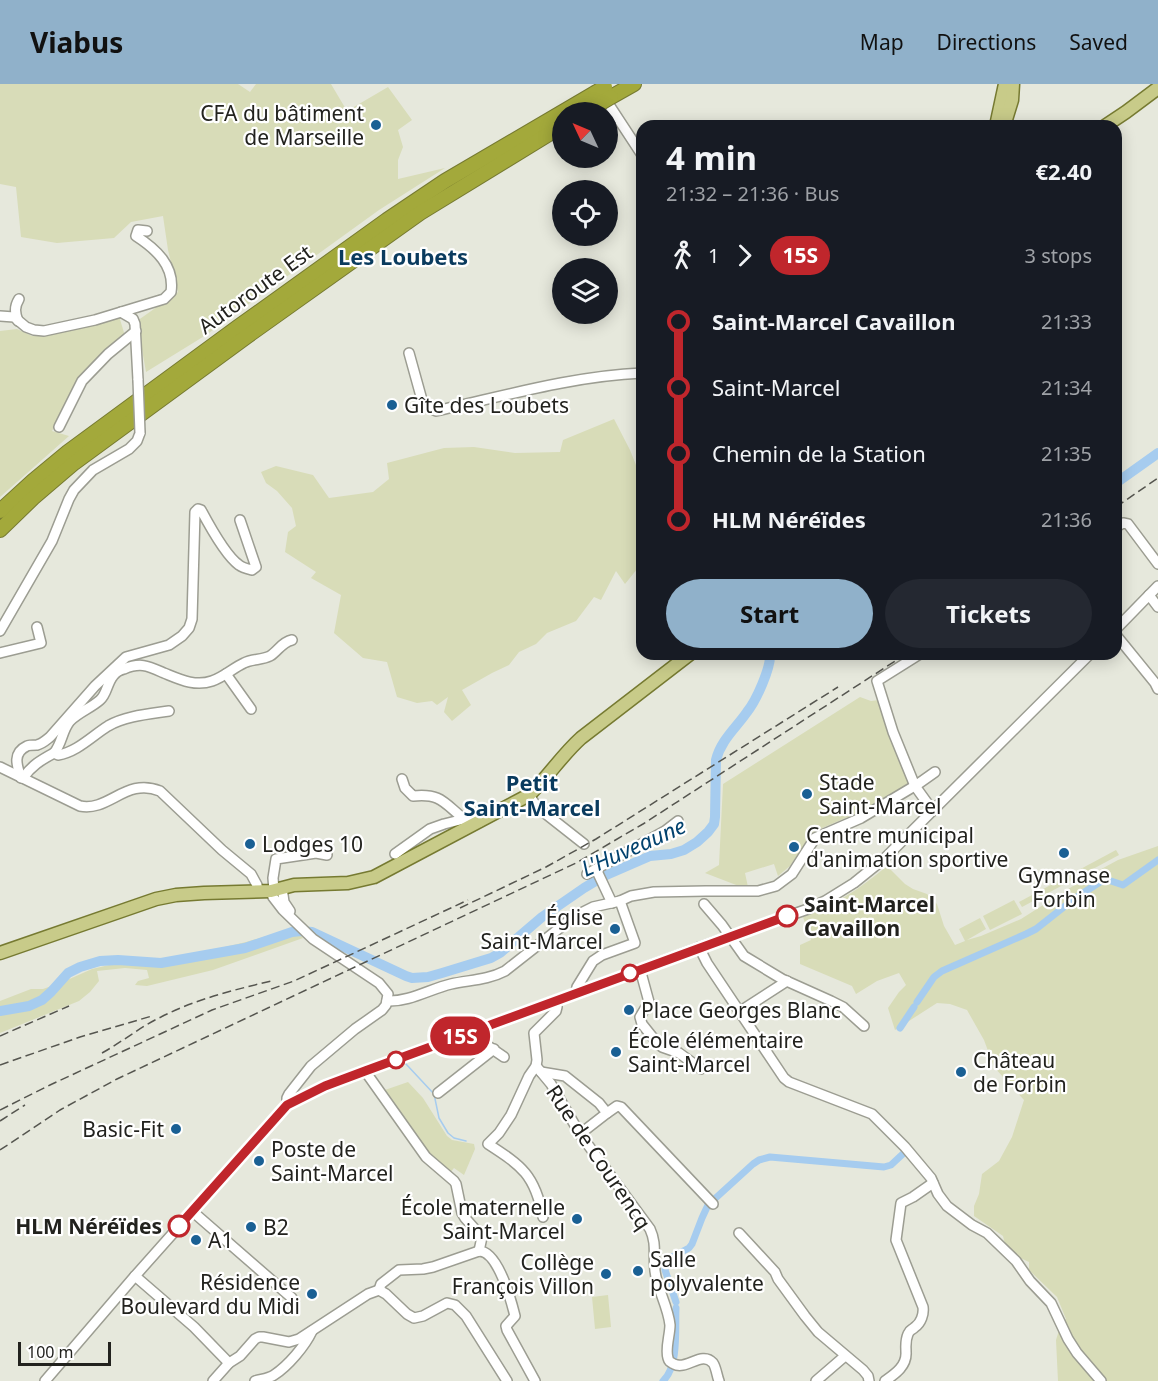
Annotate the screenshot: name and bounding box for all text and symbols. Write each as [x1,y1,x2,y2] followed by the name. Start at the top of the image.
[30,23,123,61] text: Viabus
[860,28,904,56] text: Map
[937,28,1036,56] text: Directions
[1069,28,1128,56] text: Saved
[200,99,364,151] place label: CFA du bâtiment de Marseille
[552,102,618,168] north arrow
[552,102,618,324] map controls
[369,118,383,132] marker: CFA du bâtiment de Marseille
[666,135,757,180] text: 4 min
[1035,156,1092,186] text: €2.40
[552,180,618,246] button: locate
[666,180,839,207] text: 21:32 – 21:36 · Bus
[192,238,318,340] street label: Autoroute Est
[666,239,699,272] icon: walk
[728,239,761,272] icon: forward
[338,241,468,271] district label: Les Loubets
[782,241,818,269] text: 15S
[708,242,719,269] text: 1
[1025,242,1092,269] text: 3 stops
[552,258,618,324] button: layers
[712,306,956,336] text: Saint-Marcel Cavaillon
[1041,308,1092,335] text: 21:33
[712,372,840,402] text: Saint-Marcel
[1041,374,1092,401] text: 21:34
[404,391,569,419] place label: Gîte des Loubets
[385,398,399,412] marker: Gîte des Loubets
[712,438,926,468] text: Chemin de la Station
[1041,440,1092,467] text: 21:35
[712,504,866,534] text: HLM Néréïdes
[1041,506,1092,533] text: 21:36
[666,579,873,648] button: Start
[885,579,1092,648] button: Tickets
[463,767,601,822] district label: Petit Saint-Marcel
[819,768,941,820] place label: Stade Saint-Marcel
[800,787,814,801] marker: Stade Saint-Marcel
[576,810,690,882] water label: L'Huveaune
[806,821,1008,873] place label: Centre municipal d'animation sportive
[262,830,363,858] place label: Lodges 10
[243,837,257,851] marker: Lodges 10
[787,840,801,854] marker: Centre municipal d'animation sportive
[1057,846,1071,860] marker: Gymnase Forbin
[1018,861,1110,913] place label: Gymnase Forbin
[804,890,935,942] place label: Saint-Marcel Cavaillon
[481,903,603,955] place label: Église Saint-Marcel
[776,905,798,927] marker: Saint-Marcel Cavaillon
[608,922,622,936] marker: Église Saint-Marcel
[621,964,639,982] unlabelled marker
[641,996,841,1024] place label: Place Georges Blanc
[622,1003,636,1017] marker: Place Georges Blanc
[426,1016,494,1056] line badge: 15S
[442,1022,478,1050] text: 15S
[628,1026,804,1078] place label: École élémentaire Saint-Marcel
[609,1045,623,1059] marker: École élémentaire Saint-Marcel
[973,1046,1067,1098] place label: Château de Forbin
[387,1051,405,1069] unlabelled marker
[954,1065,968,1079] marker: Château de Forbin
[540,1079,658,1235] street label: Rue de Courencq
[82,1115,164,1143] place label: Basic-Fit
[169,1122,183,1136] marker: Basic-Fit
[271,1135,393,1187] place label: Poste de Saint-Marcel
[252,1154,266,1168] marker: Poste de Saint-Marcel
[401,1193,565,1245] place label: École maternelle Saint-Marcel
[15,1212,162,1240] place label: HLM Néréïdes
[570,1212,584,1226] marker: École maternelle Saint-Marcel
[263,1213,289,1241] place label: B2
[168,1215,190,1237] marker: HLM Néréïdes
[244,1220,258,1234] marker: B2
[208,1226,233,1254] place label: A1
[189,1233,203,1247] marker: A1
[650,1245,764,1297] place label: Salle polyvalente
[452,1248,594,1300] place label: Collège François Villon
[631,1264,645,1278] marker: Salle polyvalente
[599,1267,613,1281] marker: Collège François Villon
[121,1268,300,1320] place label: Résidence Boulevard du Midi
[305,1287,319,1301] marker: Résidence Boulevard du Midi
[18,1339,111,1366] scale bar
[27,1341,74,1363] text: 100 m

